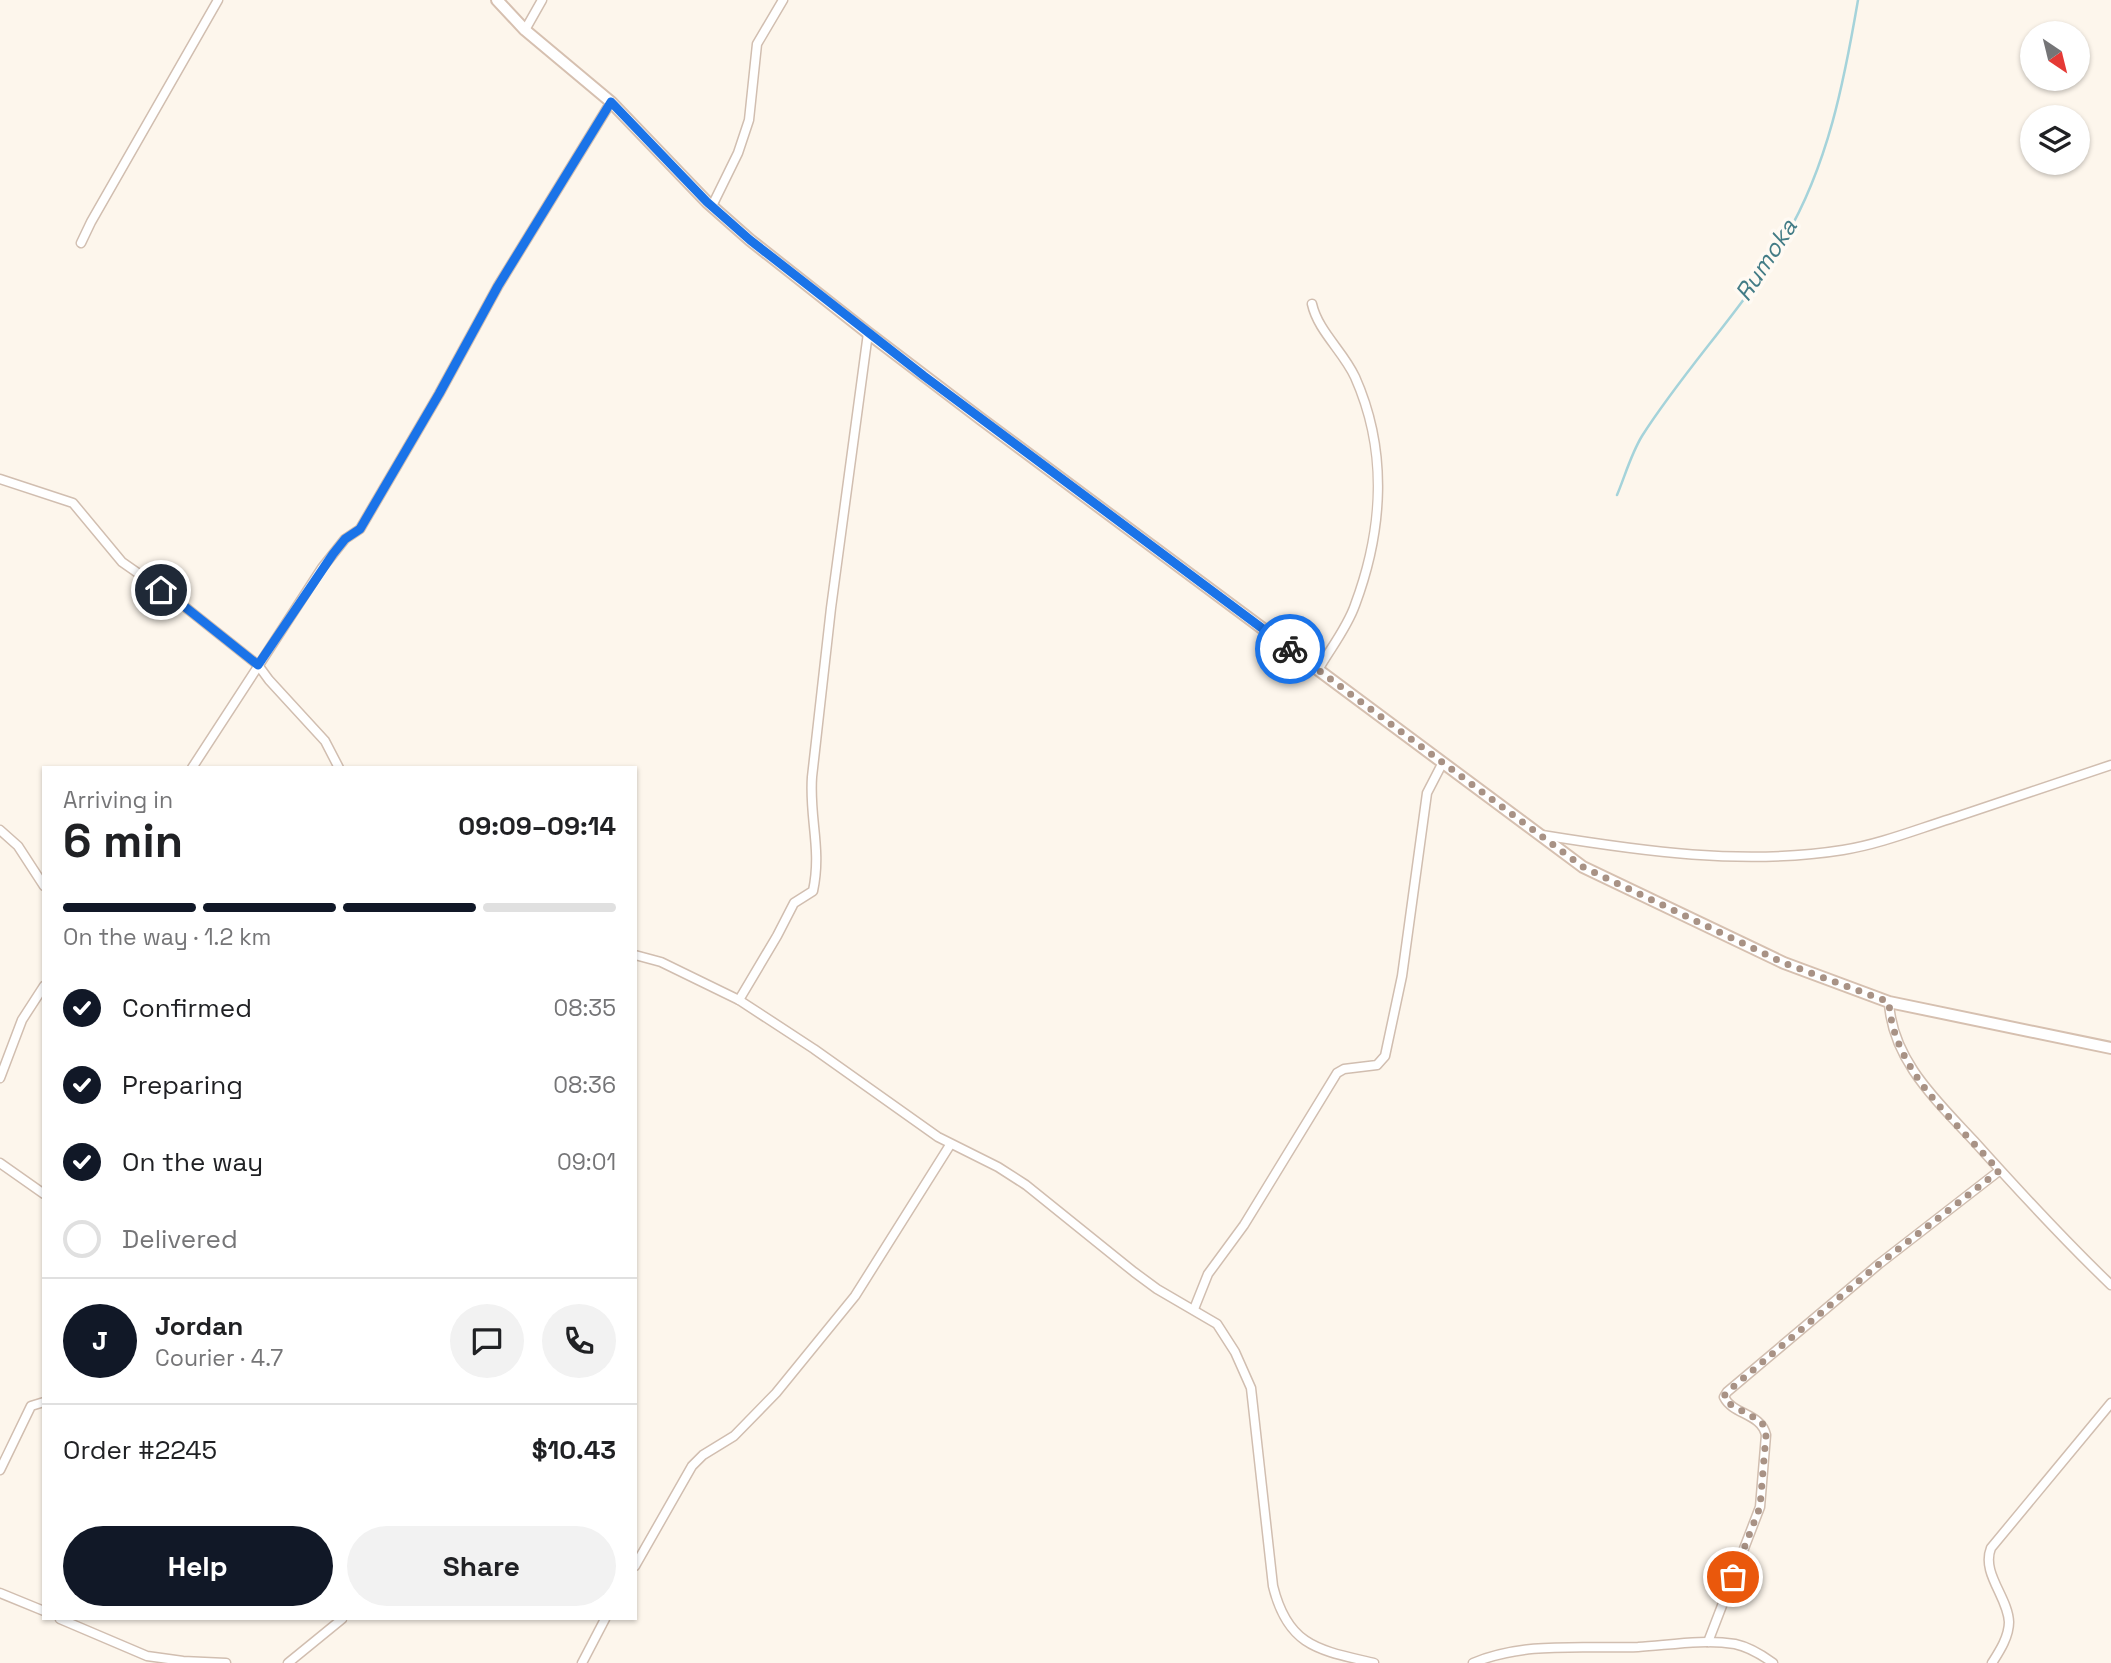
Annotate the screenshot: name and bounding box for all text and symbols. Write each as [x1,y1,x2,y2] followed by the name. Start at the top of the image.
[2020,21,2090,91] north arrow
[2020,21,2090,175] map controls
[2020,105,2090,175] button: layers
[1728,213,1804,307] water label: Rumoka
[131,560,191,620] pin
[142,571,180,609] icon: home
[1255,614,1325,684] courier
[1271,630,1309,668] icon: bike
[63,785,173,815] text: Arriving in
[458,809,616,843] text: 09:09–09:14
[63,812,183,870] text: 6 min
[63,922,271,952] text: On the way · 1.2 km
[63,989,101,1027] icon: check
[122,991,252,1025] text: Confirmed
[553,993,616,1023] text: 08:35
[63,1066,101,1104] icon: check
[122,1068,243,1102] text: Preparing
[553,1070,616,1100] text: 08:36
[63,1143,101,1181] icon: check
[122,1145,263,1179] text: On the way
[557,1147,616,1177] text: 09:01
[122,1222,238,1256] text: Delivered
[450,1304,524,1378] button: chat
[542,1304,616,1378] button: phone
[155,1309,243,1343] text: Jordan
[92,1324,108,1358] text: J
[155,1343,283,1373] text: Courier · 4.7
[63,1433,217,1467] text: Order #2245
[532,1433,616,1467] text: $10.43
[63,1526,333,1606] button: Help
[347,1526,616,1606] button: Share
[1703,1547,1763,1607] pin
[1714,1558,1752,1596] icon: bag

